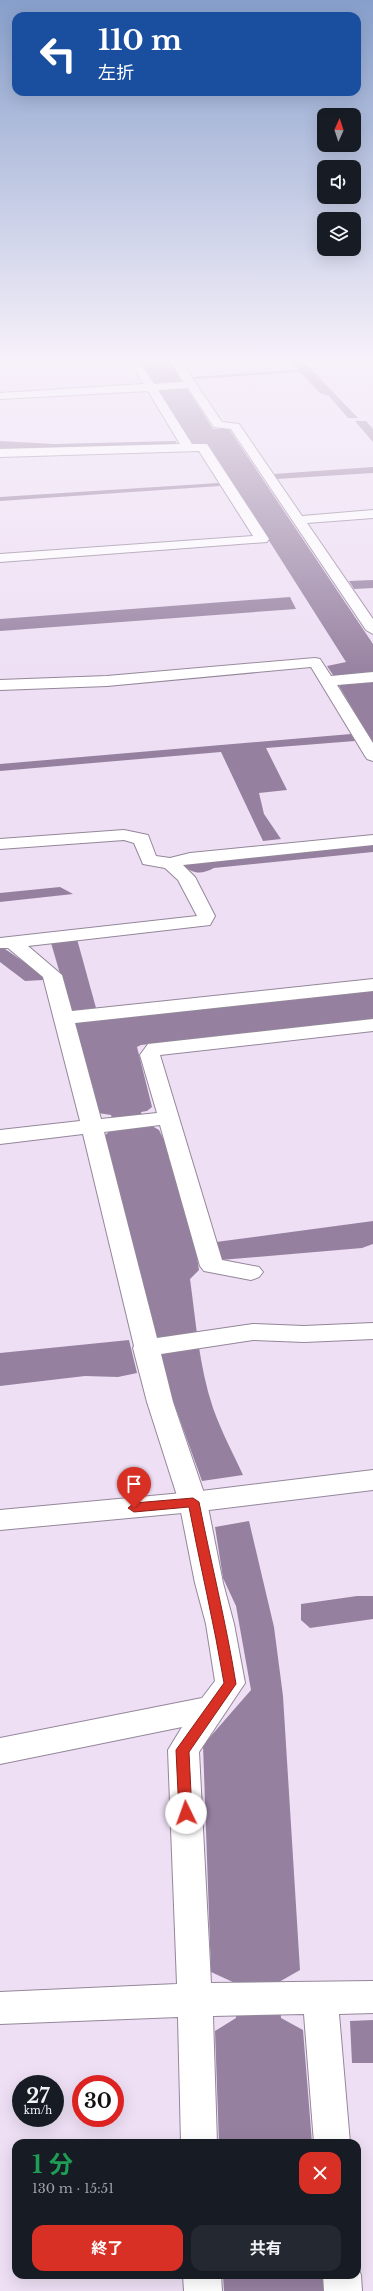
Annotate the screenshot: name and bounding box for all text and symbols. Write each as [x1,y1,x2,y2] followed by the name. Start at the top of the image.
[98,23,182,58] text: 110 m
[32,28,84,80] icon: left
[98,62,134,84] text: 左折
[317,108,361,152] north arrow
[317,108,361,256] map controls
[317,160,361,204] button: sound
[317,212,361,256] button: layers
[117,1467,151,1508] pin
[123,1473,145,1495] icon: arrive
[165,1792,207,1834] position arrow
[72,2075,124,2127] speed limit sign: 30
[26,2084,50,2108] text: 27
[24,2104,52,2117] text: km/h
[32,2150,73,2179] text: 1 分
[299,2152,341,2194] button: close
[32,2180,114,2197] text: 130 m · 15:51
[32,2225,183,2271] button: 終了
[191,2225,341,2271] button: 共有

